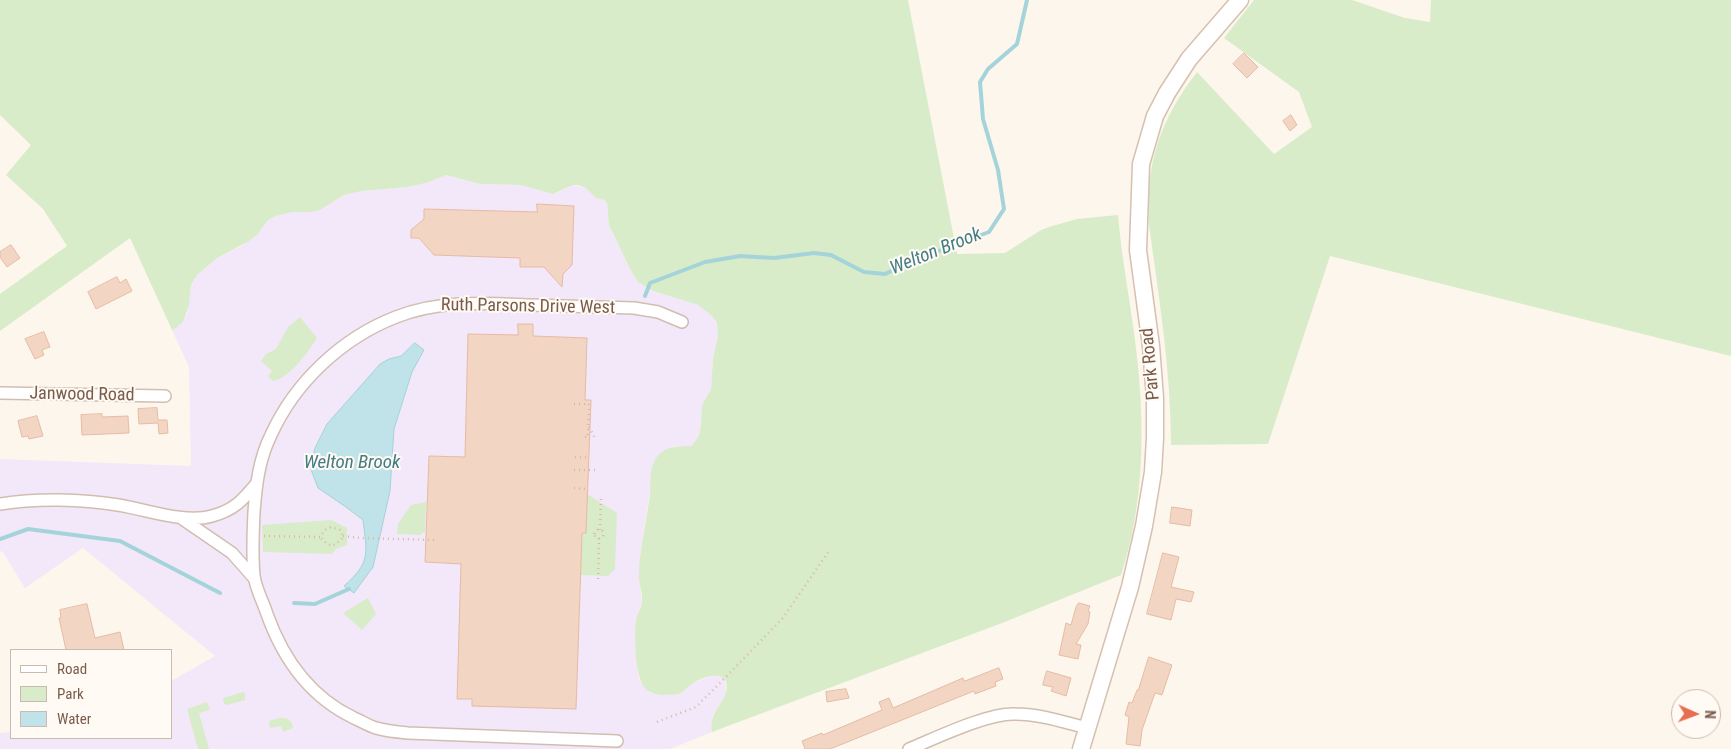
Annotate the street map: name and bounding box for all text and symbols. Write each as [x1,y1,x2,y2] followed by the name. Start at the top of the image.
[887,223,985,281] water label: Welton Brook
[441,295,615,319] street label: Ruth Parsons Drive West
[1137,327,1165,401] street label: Park Road
[29,383,135,407] street label: Janwood Road
[304,452,400,474] water label: Welton Brook
[10,649,172,739] legend
[57,660,87,678] text: Road
[57,685,84,703] text: Park
[1671,689,1721,739] north arrow
[57,710,91,728] text: Water
[1702,710,1718,719] text: N

